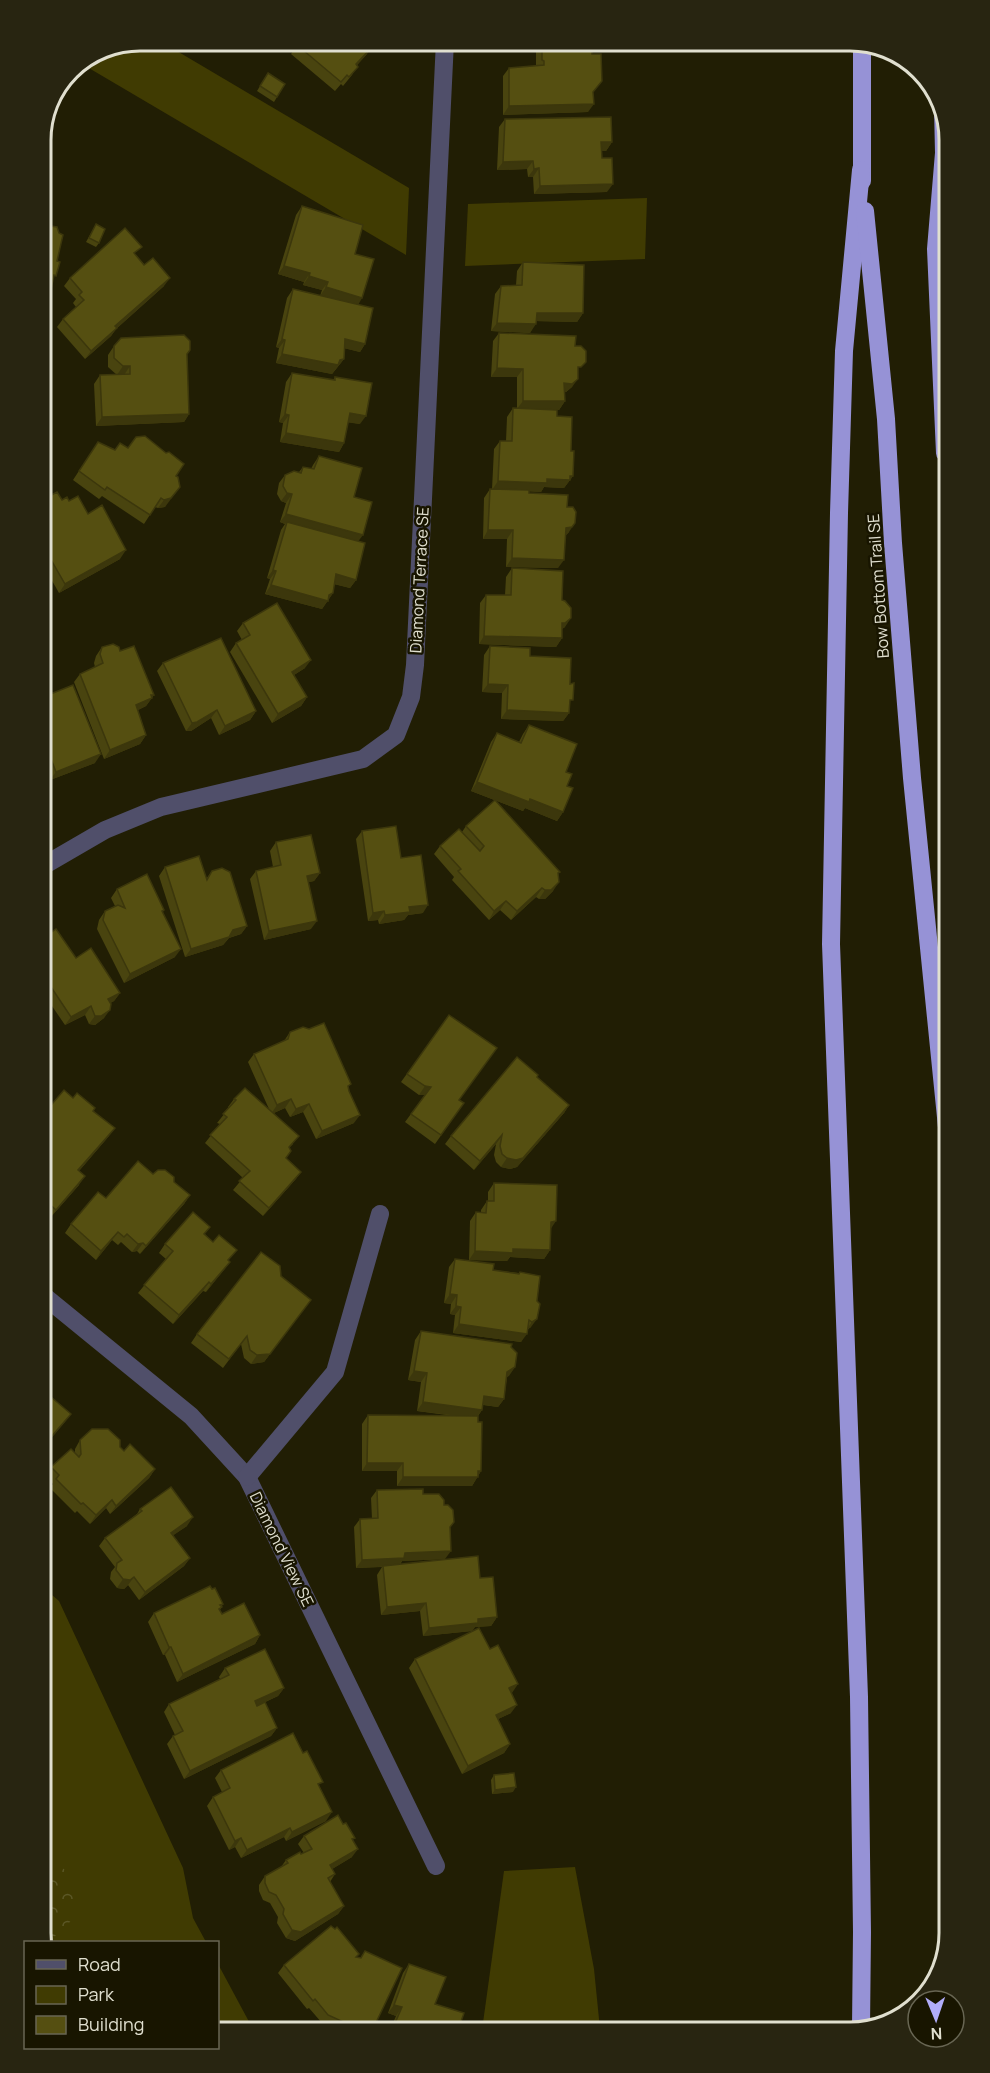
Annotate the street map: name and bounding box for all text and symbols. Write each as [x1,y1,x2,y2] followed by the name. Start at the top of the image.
[404,506,434,654] street label: Diamond Terrace SE
[862,513,894,659] street label: Bow Bottom Trail SE
[245,1488,319,1610] street label: Diamond View SE
[24,1941,219,2049] legend
[78,1952,121,1976] text: Road
[78,1982,115,2006] text: Park
[906,1989,966,2049] north arrow
[78,2012,144,2036] text: Building
[930,2023,943,2045] text: N

